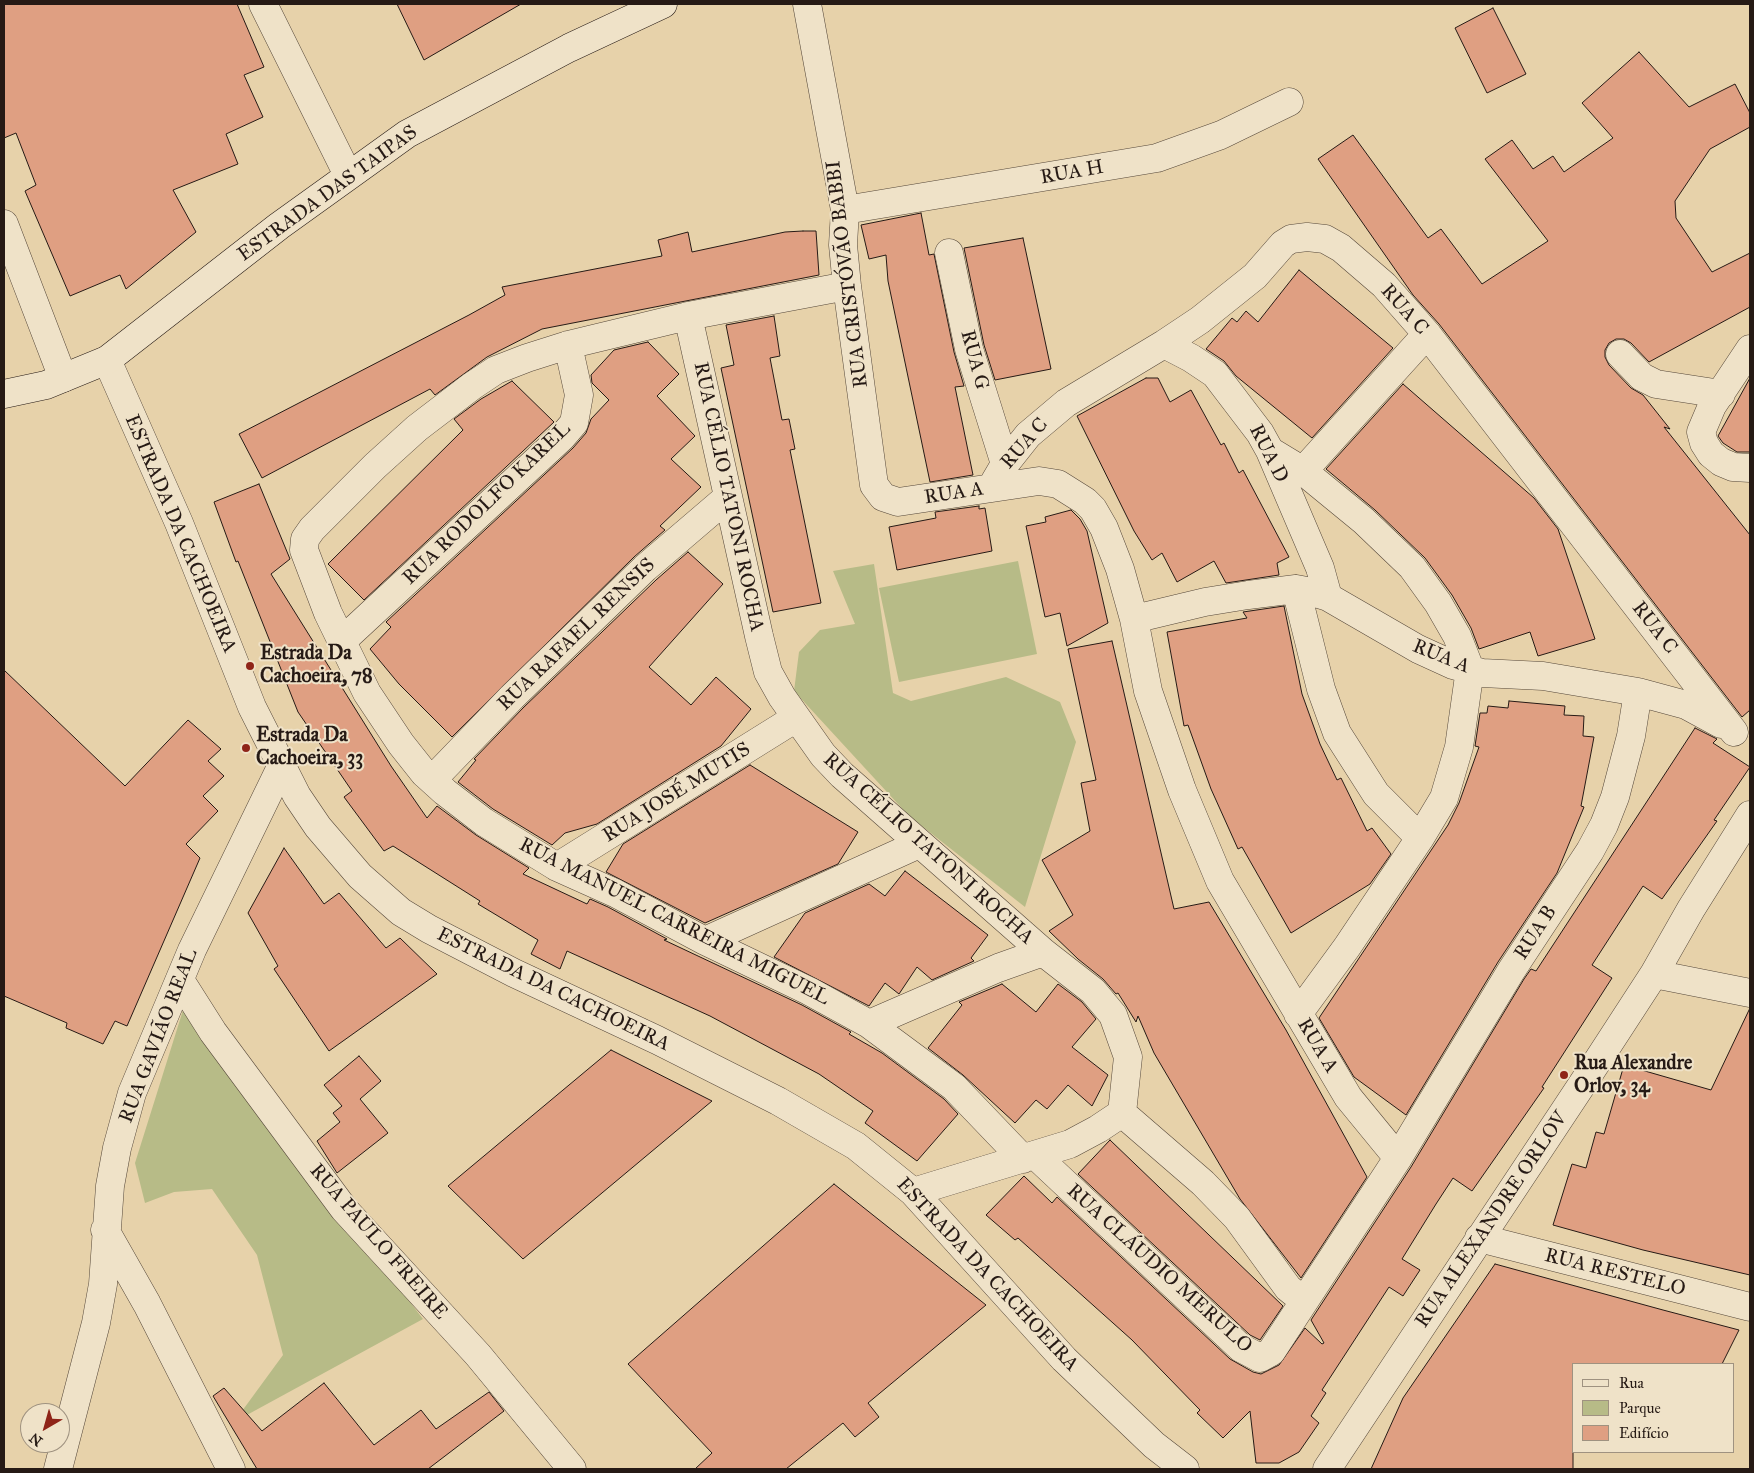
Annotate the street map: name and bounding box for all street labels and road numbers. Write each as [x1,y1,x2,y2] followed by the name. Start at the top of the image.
[233,121,423,267] street label: ESTRADA DAS TAIPAS
[1039,156,1105,190] street label: RUA H
[822,159,874,389] street label: RUA CRISTÓVÃO BABBI
[1375,280,1433,340] street label: RUA C
[955,327,993,393] street label: RUA G
[688,360,768,634] street label: RUA CÉLIO TATONI ROCHA
[119,411,241,657] street label: ESTRADA DA CACHOEIRA
[996,414,1054,474] street label: RUA C
[398,418,576,590] street label: RUA RODOLFO KAREL
[1243,421,1293,487] street label: RUA D
[923,477,985,511] street label: RUA A
[493,554,661,716] street label: RUA RAFAEL RENSIS
[1626,597,1682,659] street label: RUA C
[1409,635,1473,679] street label: RUA A
[599,738,755,848] street label: RUA JOSÉ MUTIS
[818,748,1038,950] street label: RUA CÉLIO TATONI ROCHA
[515,833,833,1011] street label: RUA MANUEL CARREIRA MIGUEL
[1510,902,1562,964] street label: RUA B
[433,923,673,1057] street label: ESTRADA DA CACHOEIRA
[115,946,203,1126] street label: RUA GAVIÃO REAL
[1291,1014,1343,1078] street label: RUA A
[1411,1107,1573,1333] street label: RUA ALEXANDRE ORLOV
[304,1159,452,1325] street label: RUA PAULO FREIRE
[891,1173,1083,1377] street label: ESTRADA DA CACHOEIRA
[1061,1179,1257,1359] street label: RUA CLÁUDIO MERULO
[1542,1244,1688,1302] street label: RUA RESTELO

